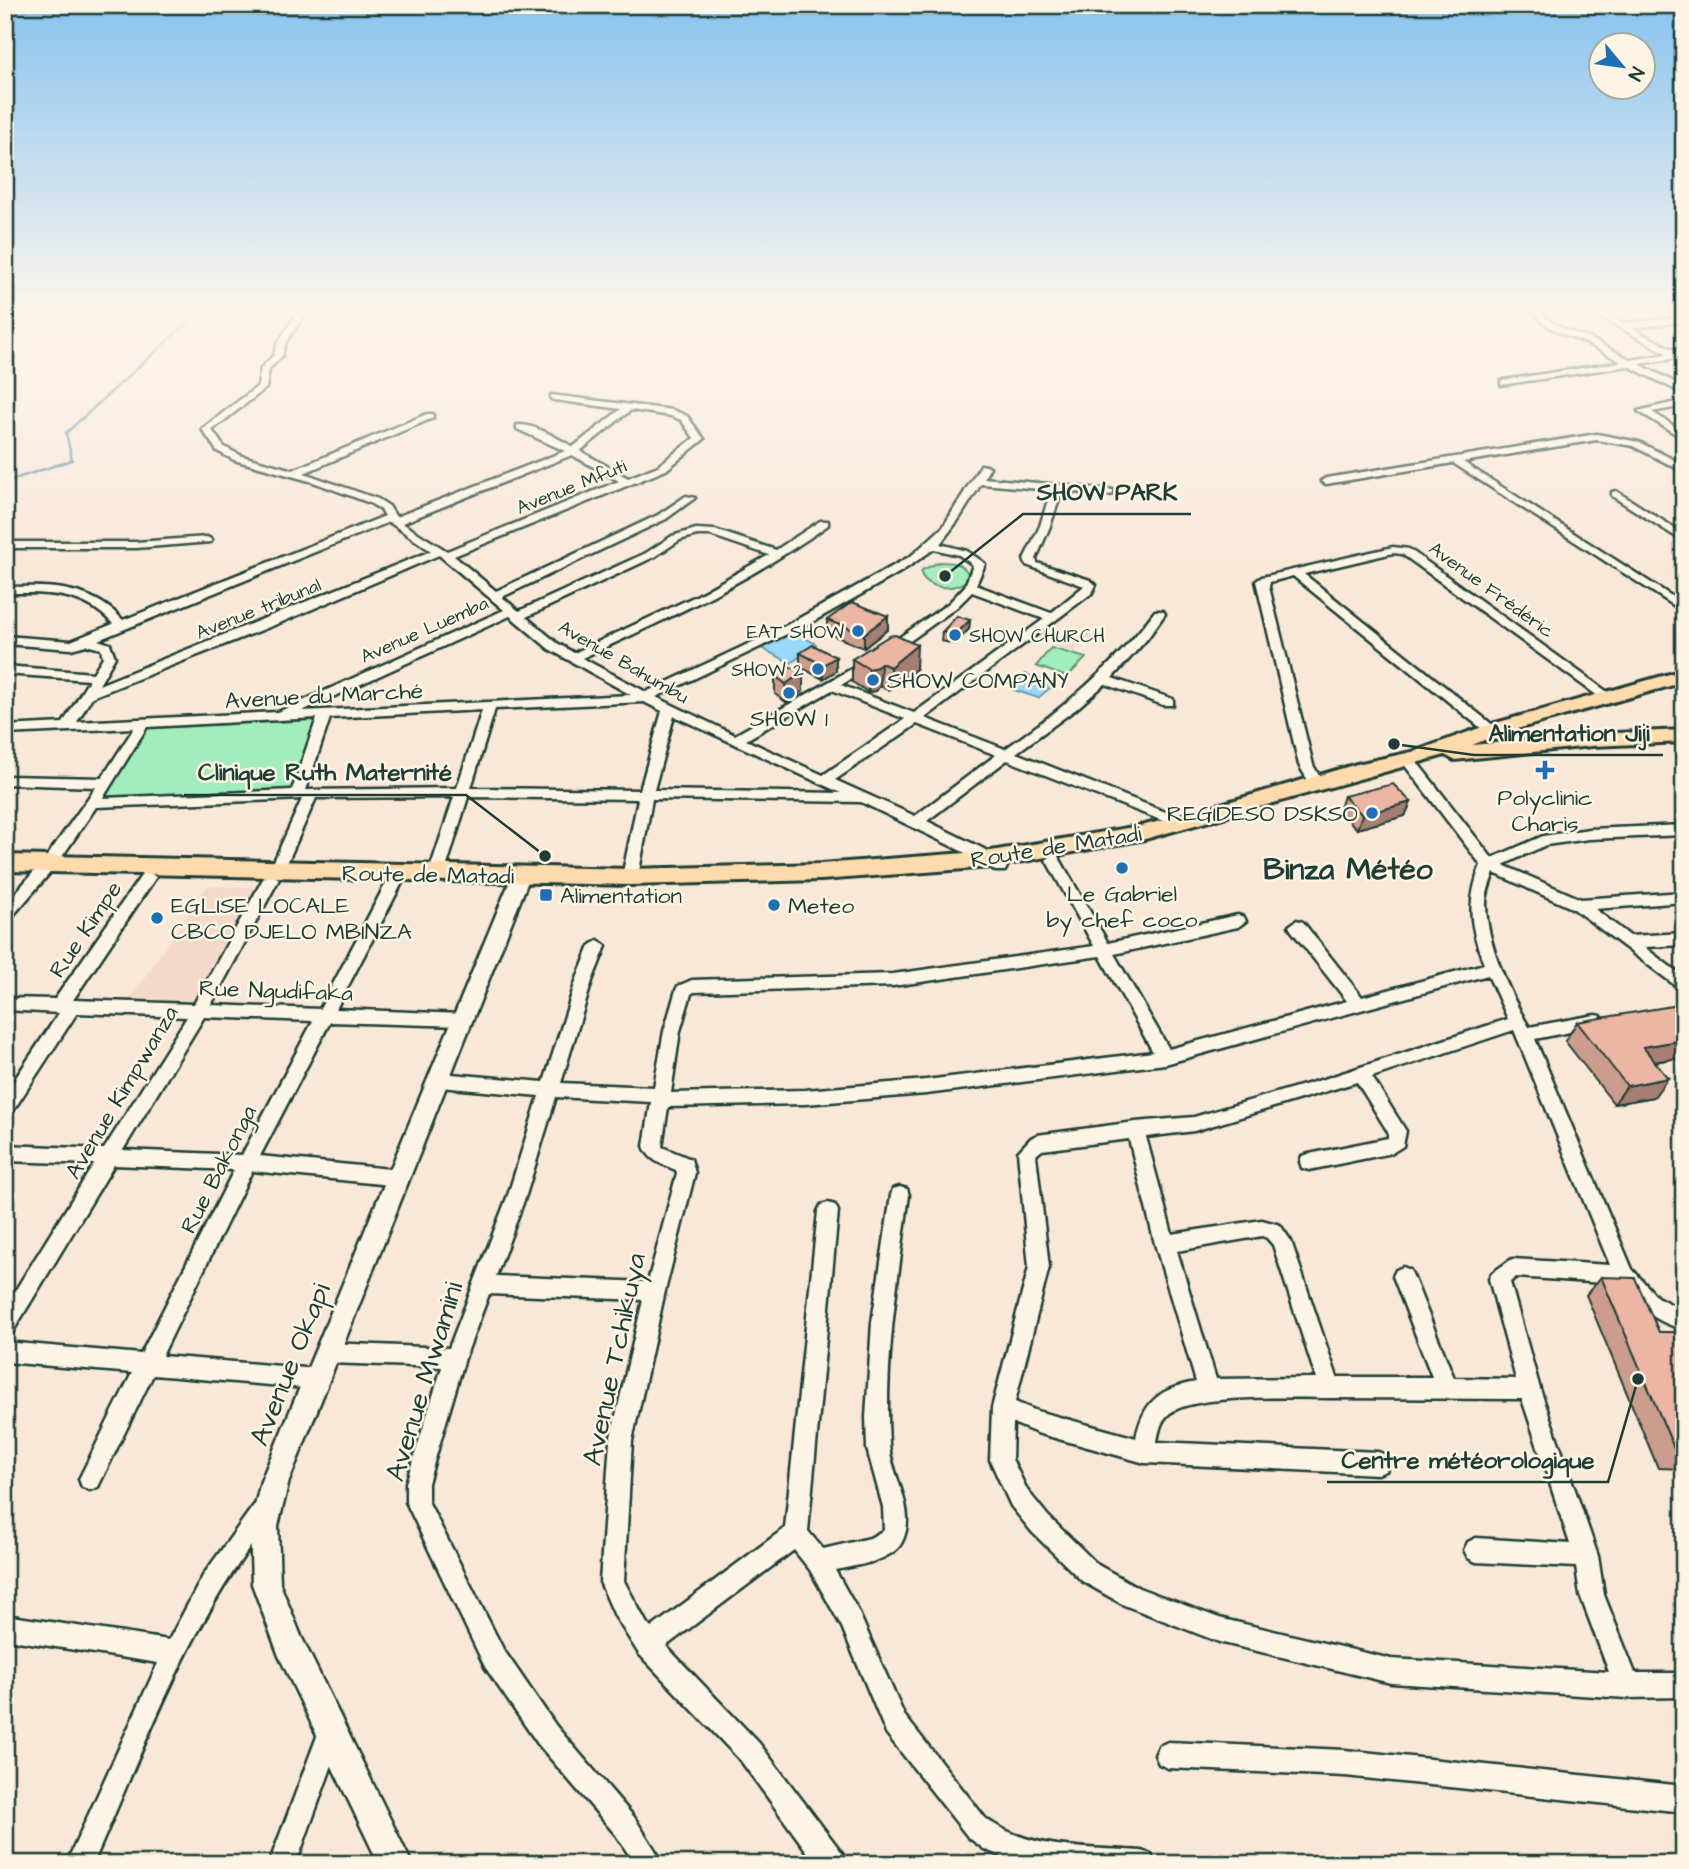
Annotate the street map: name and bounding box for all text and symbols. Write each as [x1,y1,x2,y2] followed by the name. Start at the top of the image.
[1588,32,1658,102] north arrow
[1621,62,1650,85] text: N
[512,453,631,522] street label: Avenue Mfuti
[1023,469,1191,514] callout: SHOW PARK
[1036,476,1178,510] text: SHOW PARK
[1423,536,1559,645] street label: Avenue Frédéric
[192,572,325,647] street label: Avenue tribunal
[356,590,493,671] street label: Avenue Luemba
[553,614,694,711] street label: Avenue Bahumbu
[747,619,844,646] place label: EAT SHOW
[850,623,866,639] marker: EAT SHOW
[969,623,1105,650] place label: SHOW CHURCH
[947,627,963,643] marker: SHOW CHURCH
[731,657,804,684] place label: SHOW 2
[810,661,826,677] marker: SHOW 2
[887,665,1069,697] place label: SHOW COMPANY
[865,672,881,688] marker: SHOW COMPANY
[224,675,424,717] street label: Avenue du Marché
[781,685,797,701] marker: SHOW 1
[750,703,828,735] place label: SHOW 1
[1474,710,1663,755] callout: Alimentation Jiji
[1488,717,1650,751] text: Alimentation Jiji
[184,750,466,795] callout: Clinique Ruth Maternité
[198,756,452,790] text: Clinique Ruth Maternité
[1535,760,1555,780] marker: Polyclinic Charis
[1497,782,1593,840] place label: Polyclinic Charis
[1167,798,1358,830] place label: REGIDESO DSKSO
[1364,805,1380,821] marker: REGIDESO DSKSO
[969,818,1144,876] street label: Route de Matadi
[1263,849,1433,891] district label: Binza Météo
[342,857,515,893] street label: Route de Matadi
[1114,860,1130,876] marker: Le Gabriel by chef coco
[42,875,130,984] street label: Rue Kimpe
[1047,878,1198,937] place label: Le Gabriel by chef coco
[560,880,682,912] place label: Alimentation
[538,887,554,903] marker: Alimentation
[171,890,412,948] place label: EGLISE LOCALE CBCO DJELO MBINZA
[788,890,854,922] place label: Meteo
[766,897,782,913] marker: Meteo
[149,910,165,926] marker: EGLISE LOCALE CBCO DJELO MBINZA
[198,972,354,1011] street label: Rue Ngudifaka
[57,1000,186,1185] street label: Avenue Kimpwanza
[173,1100,266,1240] street label: Rue Bakonga
[573,1249,658,1470] street label: Avenue Tchikuya
[240,1277,341,1452] street label: Avenue Okapi
[376,1277,473,1486] street label: Avenue Mwamini
[1327,1437,1608,1482] callout: Centre météorologique
[1342,1444,1594,1479] text: Centre météorologique

